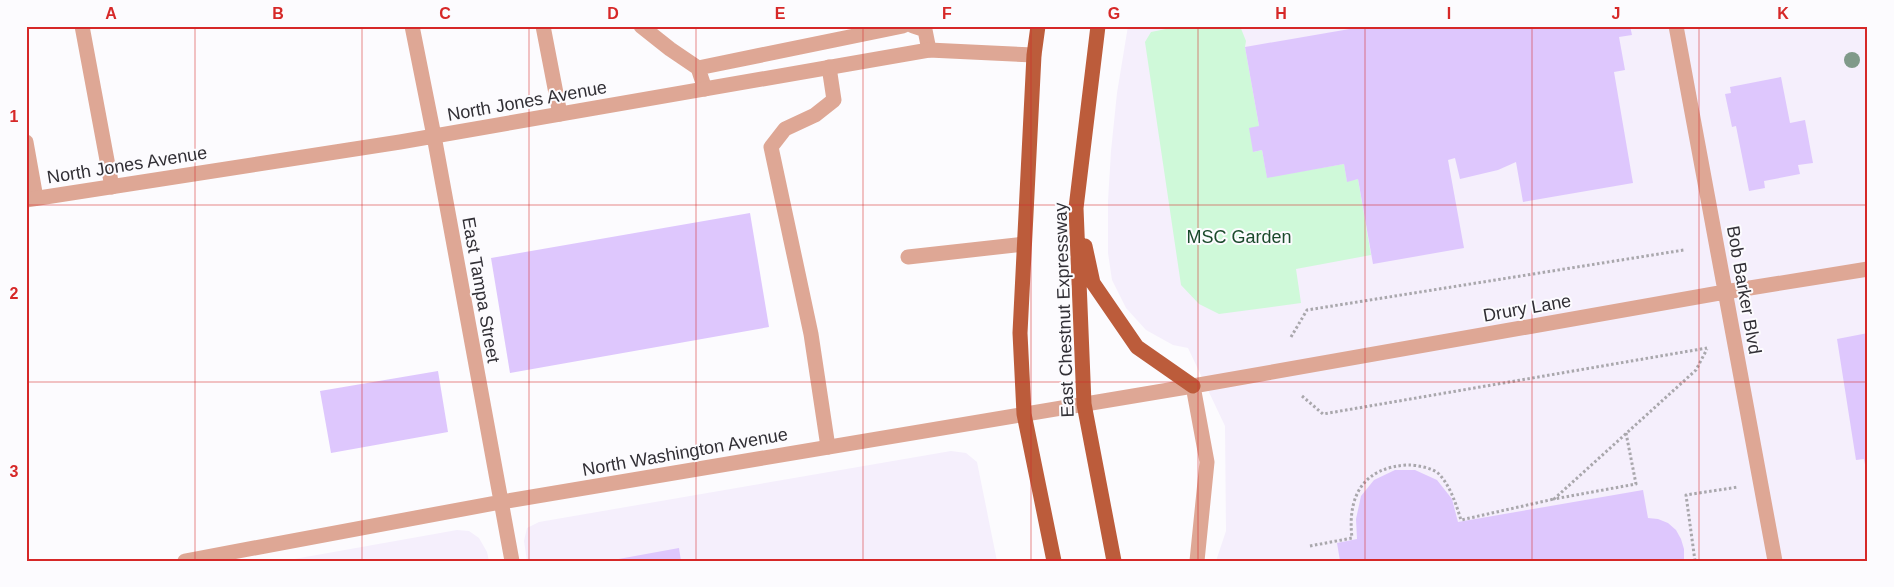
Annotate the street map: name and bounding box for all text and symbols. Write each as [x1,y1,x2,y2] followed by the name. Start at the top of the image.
[105,5,117,22] text: A
[272,5,284,22] text: B
[439,5,451,22] text: C
[607,5,619,22] text: D
[775,5,786,22] text: E
[942,5,952,22] text: F
[1108,5,1120,22] text: G
[1275,5,1287,22] text: H
[1447,5,1451,22] text: I
[1612,5,1620,22] text: J
[1777,5,1789,22] text: K
[446,77,608,125] street label: North Jones Avenue
[10,108,19,125] text: 1
[46,142,208,188] street label: North Jones Avenue
[1050,202,1078,418] street label: East Chestnut Expressway
[458,216,504,364] street label: East Tampa Street
[1723,224,1765,356] street label: Bob Barker Blvd
[1186,227,1292,247] park label: MSC Garden
[10,285,19,302] text: 2
[1481,290,1573,326] street label: Drury Lane
[581,424,789,480] street label: North Washington Avenue
[10,463,19,480] text: 3

